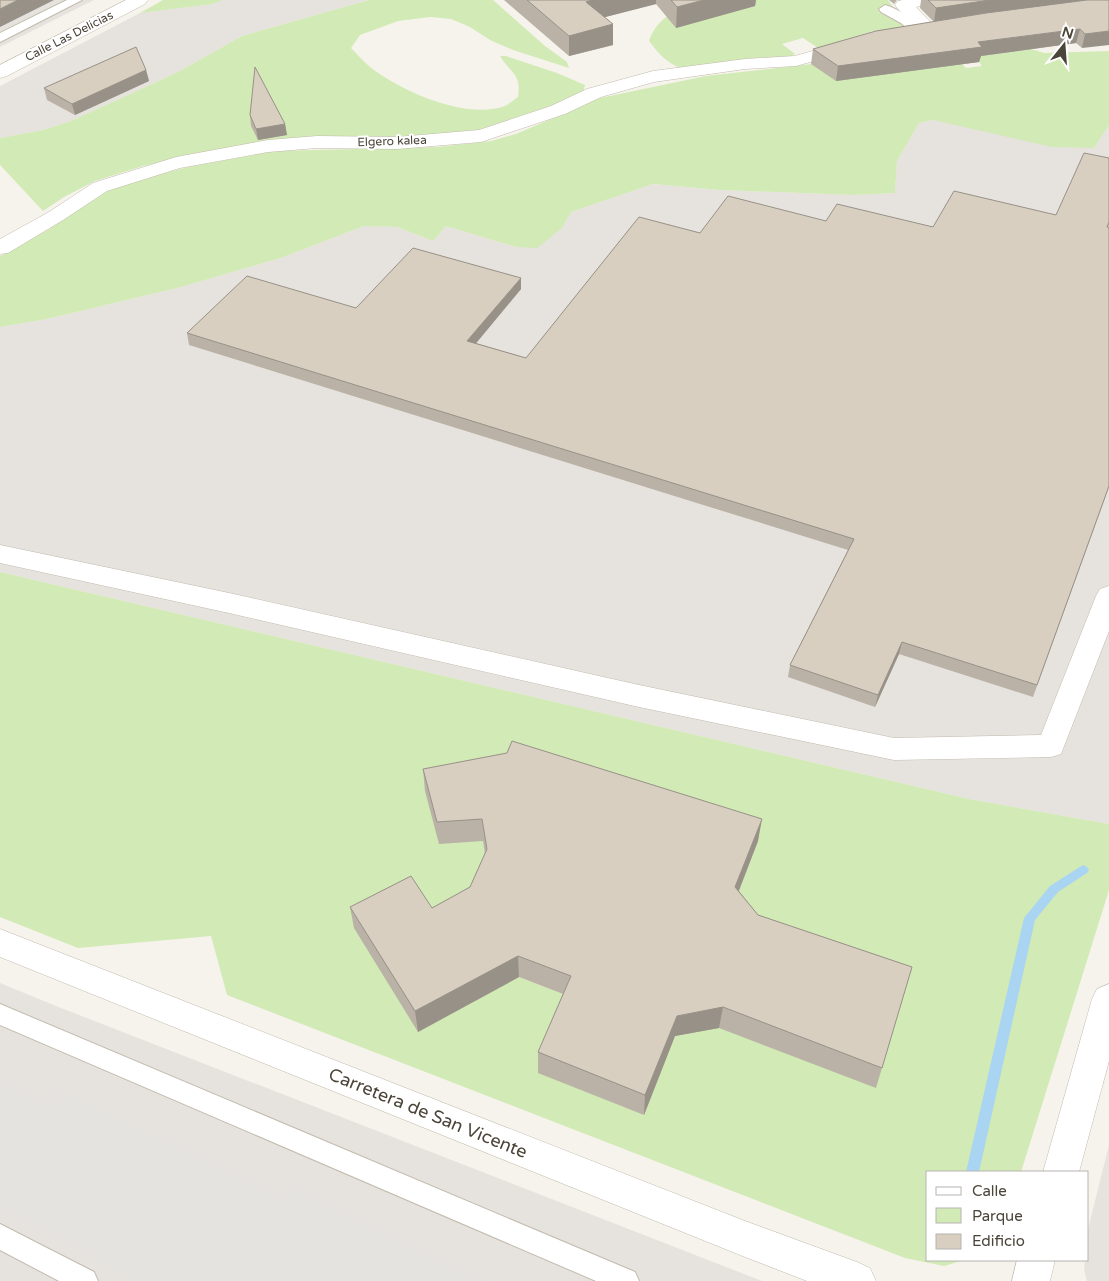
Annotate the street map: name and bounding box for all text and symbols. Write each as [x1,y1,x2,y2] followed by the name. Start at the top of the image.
[23,8,116,64] street label: Calle Las Delicias
[1039,20,1089,70] north arrow
[1060,23,1076,43] text: N
[357,133,427,149] street label: Elgero kalea
[325,1063,531,1163] street label: Carretera de San Vicente
[926,1171,1089,1261] legend
[972,1182,1007,1200] text: Calle
[972,1207,1023,1225] text: Parque
[972,1232,1025,1250] text: Edificio

